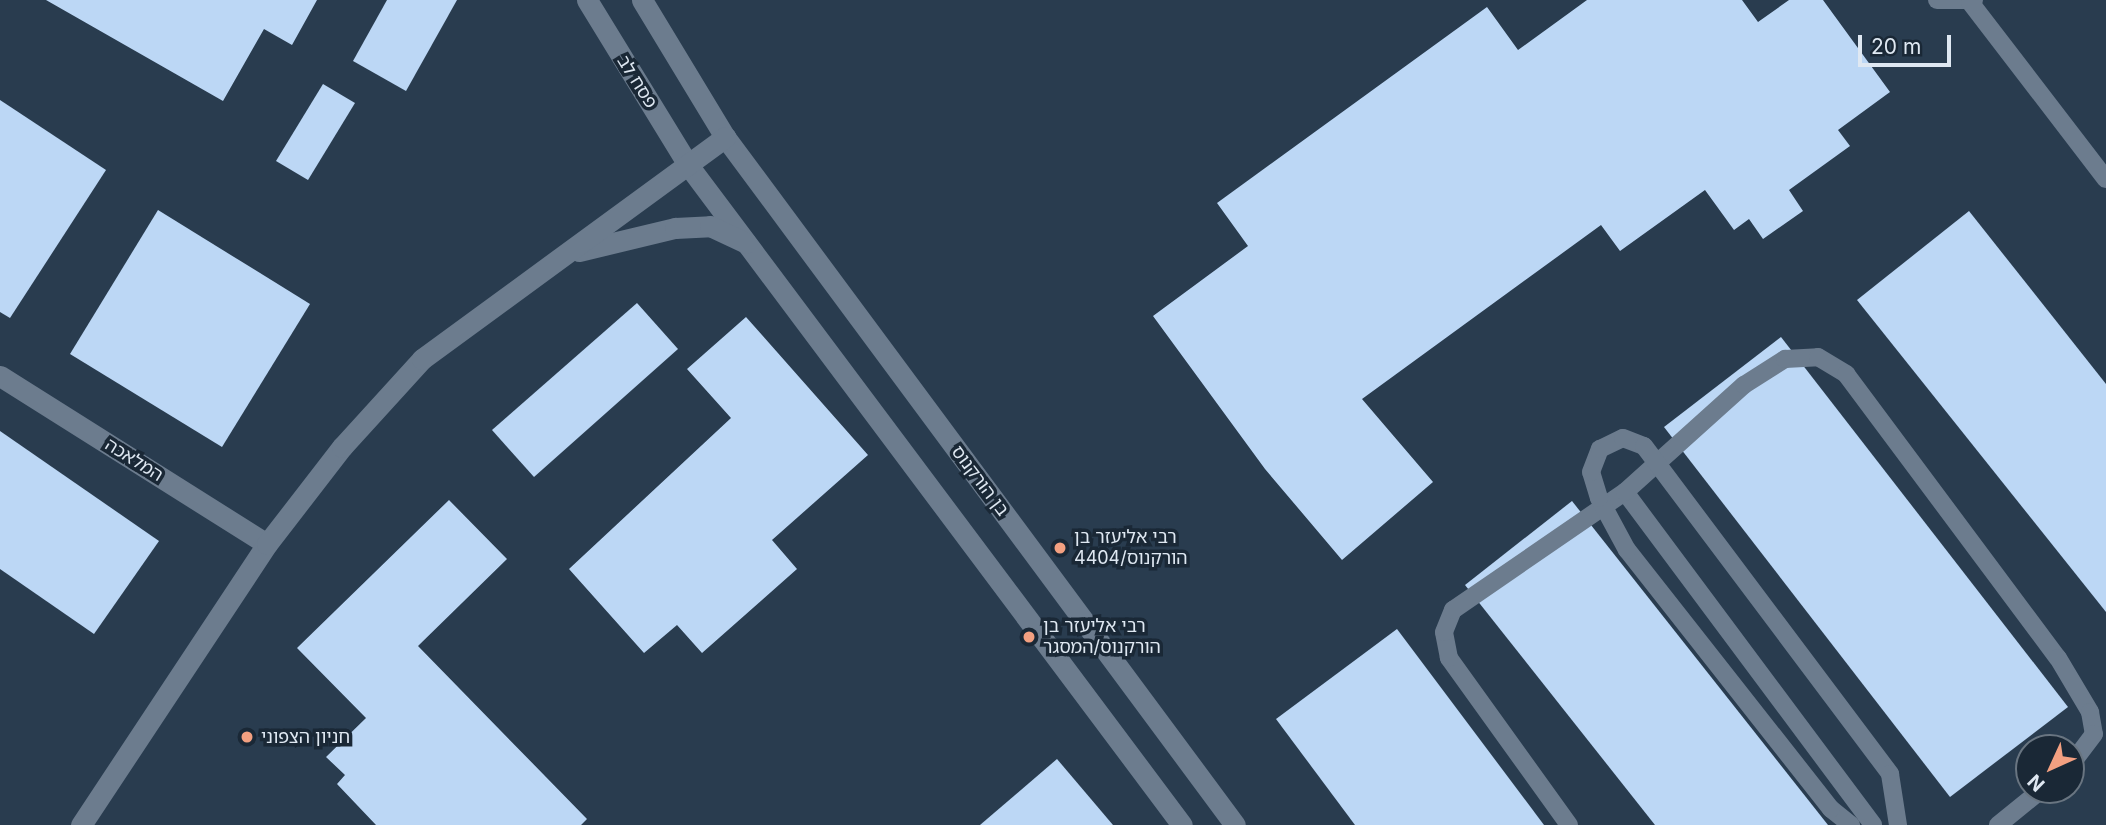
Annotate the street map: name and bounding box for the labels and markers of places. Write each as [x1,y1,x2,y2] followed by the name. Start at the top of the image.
[1074,527,1188,570] place label: רבי אליעזר בן הורקנוס/4404
[1052,540,1068,556] marker: רבי אליעזר בן הורקנוס/4404
[1043,616,1161,658] place label: רבי אליעזר בן הורקנוס/המסגר
[1021,629,1037,645] marker: רבי אליעזר בן הורקנוס/המסגר
[261,726,350,748] place label: חניון הצפוני
[239,729,255,745] marker: חניון הצפוני

